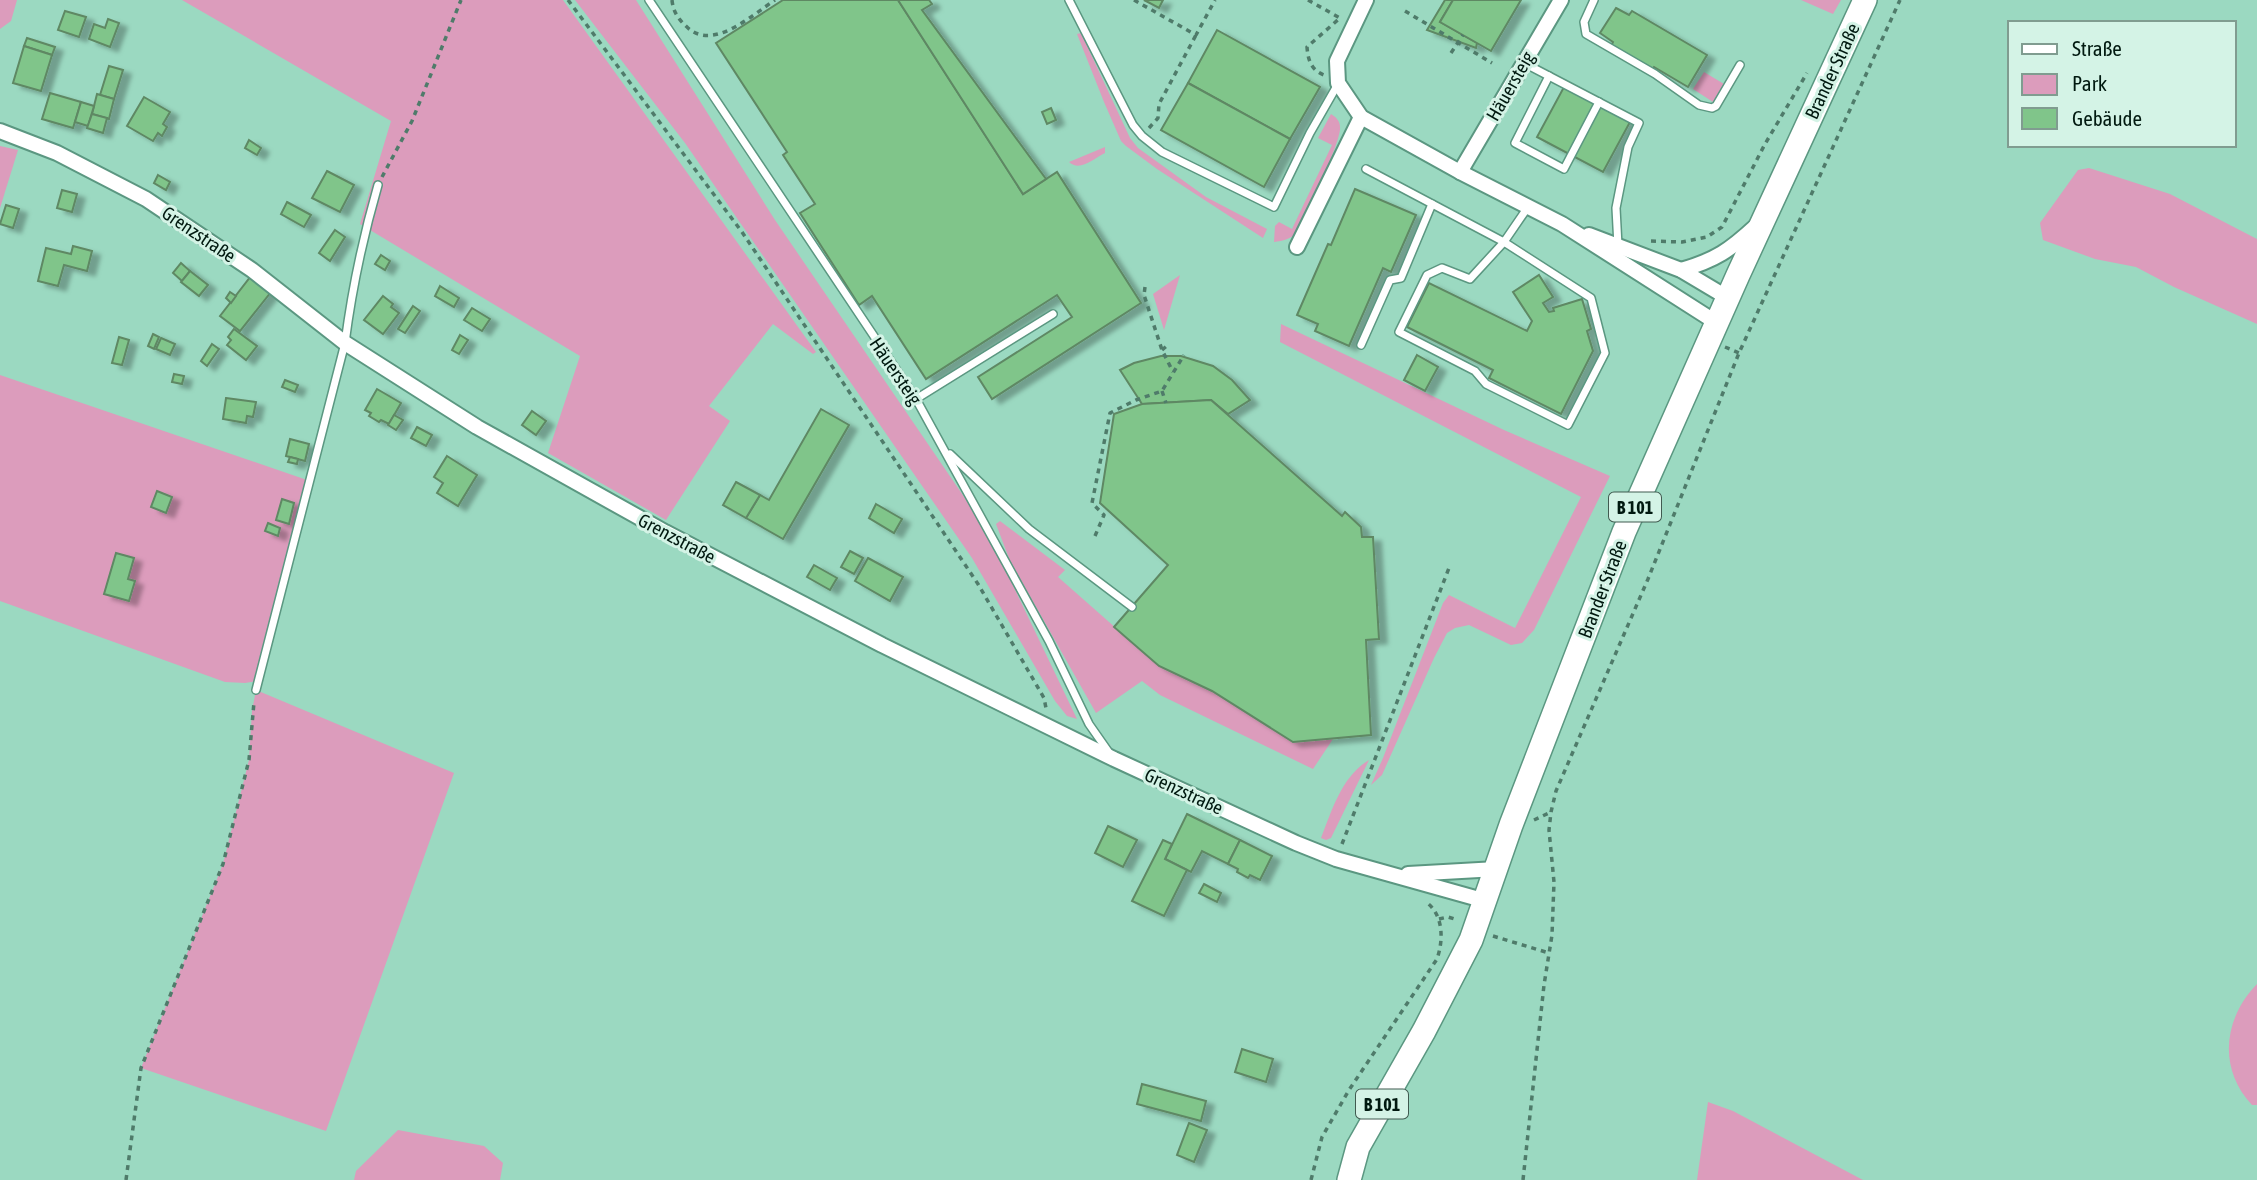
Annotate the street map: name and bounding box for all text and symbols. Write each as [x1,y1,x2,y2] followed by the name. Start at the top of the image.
[1800,20,1864,122] street label: Brander Straße
[2008,21,2236,147] legend
[2072,36,2122,60] text: Straße
[1481,47,1539,125] street label: Häuersteig
[2072,71,2107,95] text: Park
[2072,106,2142,130] text: Gebäude
[158,201,240,267] street label: Grenzstraße
[866,333,927,410] street label: Häuersteig
[1609,492,1661,522] road number: B 101
[635,509,719,567] street label: Grenzstraße
[1573,537,1631,641] street label: Brander Straße
[1141,763,1227,819] street label: Grenzstraße
[1356,1090,1408,1119] road number: B 101

